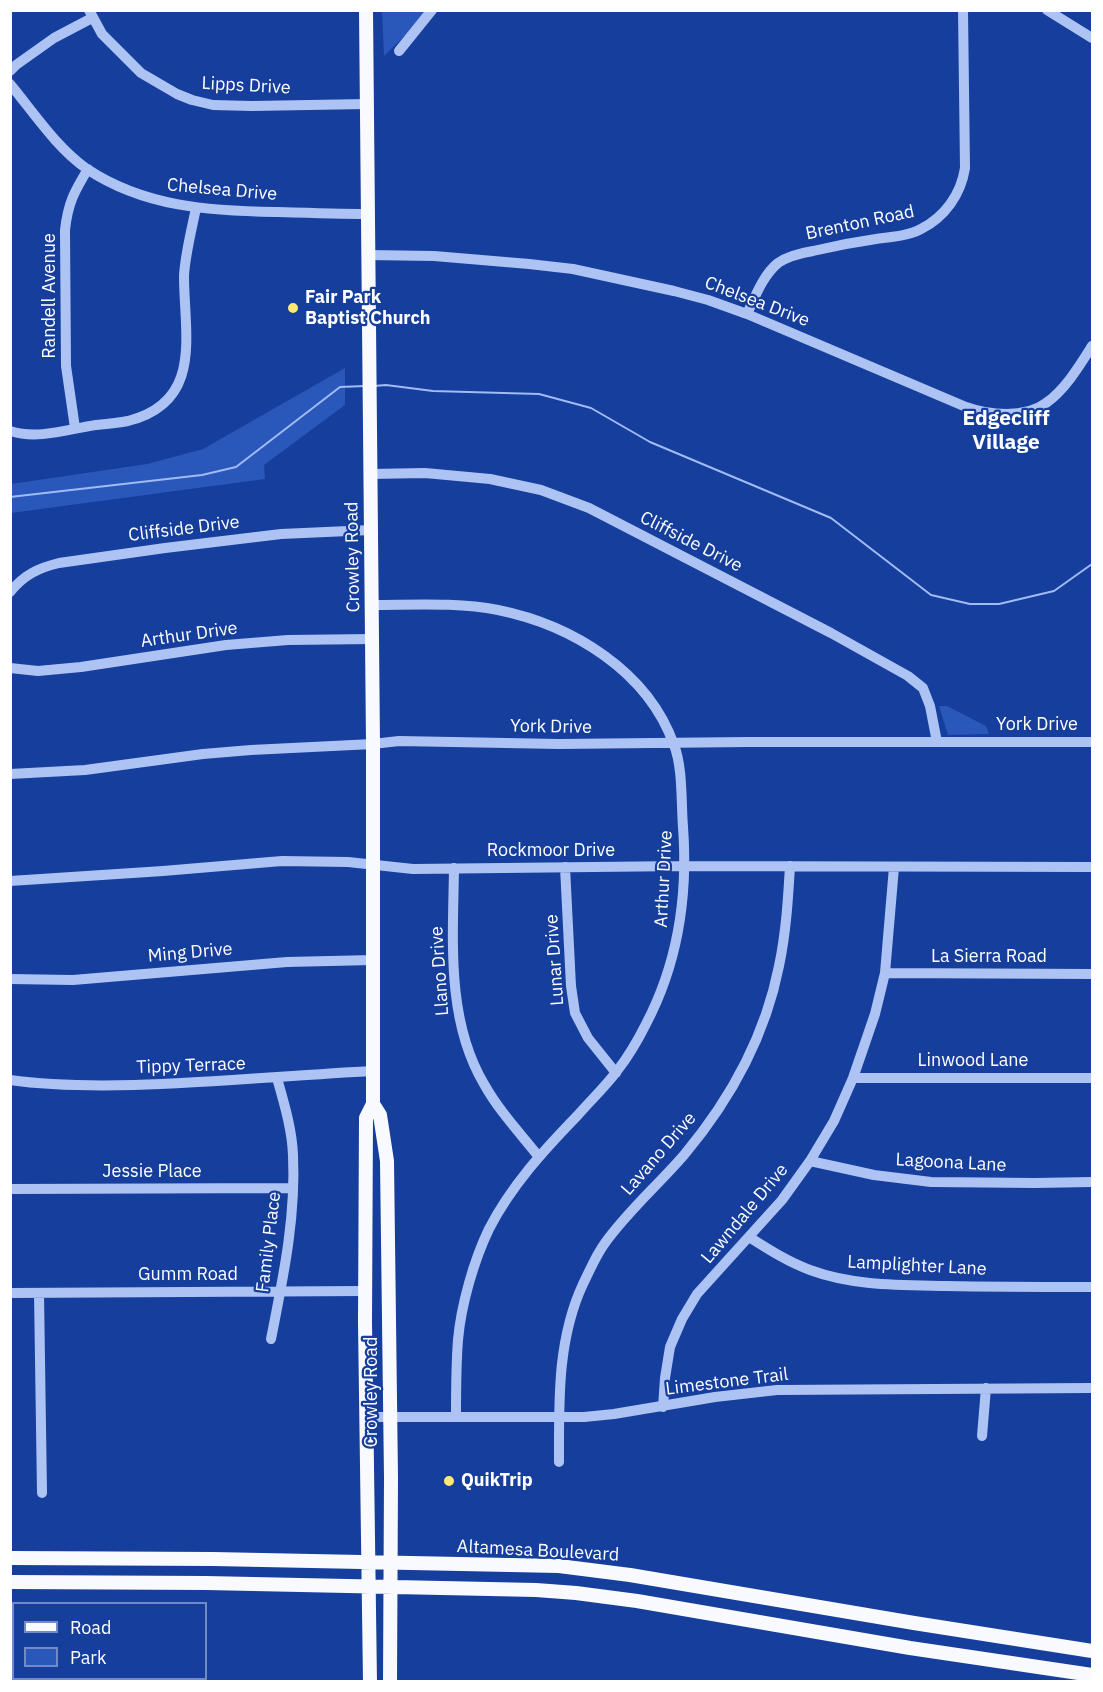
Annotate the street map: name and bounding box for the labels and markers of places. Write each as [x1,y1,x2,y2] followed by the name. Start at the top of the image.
[305,287,431,330] place label: Fair Park Baptist Church
[286,301,300,315] marker: Fair Park Baptist Church
[461,1470,533,1492] place label: QuikTrip
[442,1474,456,1488] marker: QuikTrip

